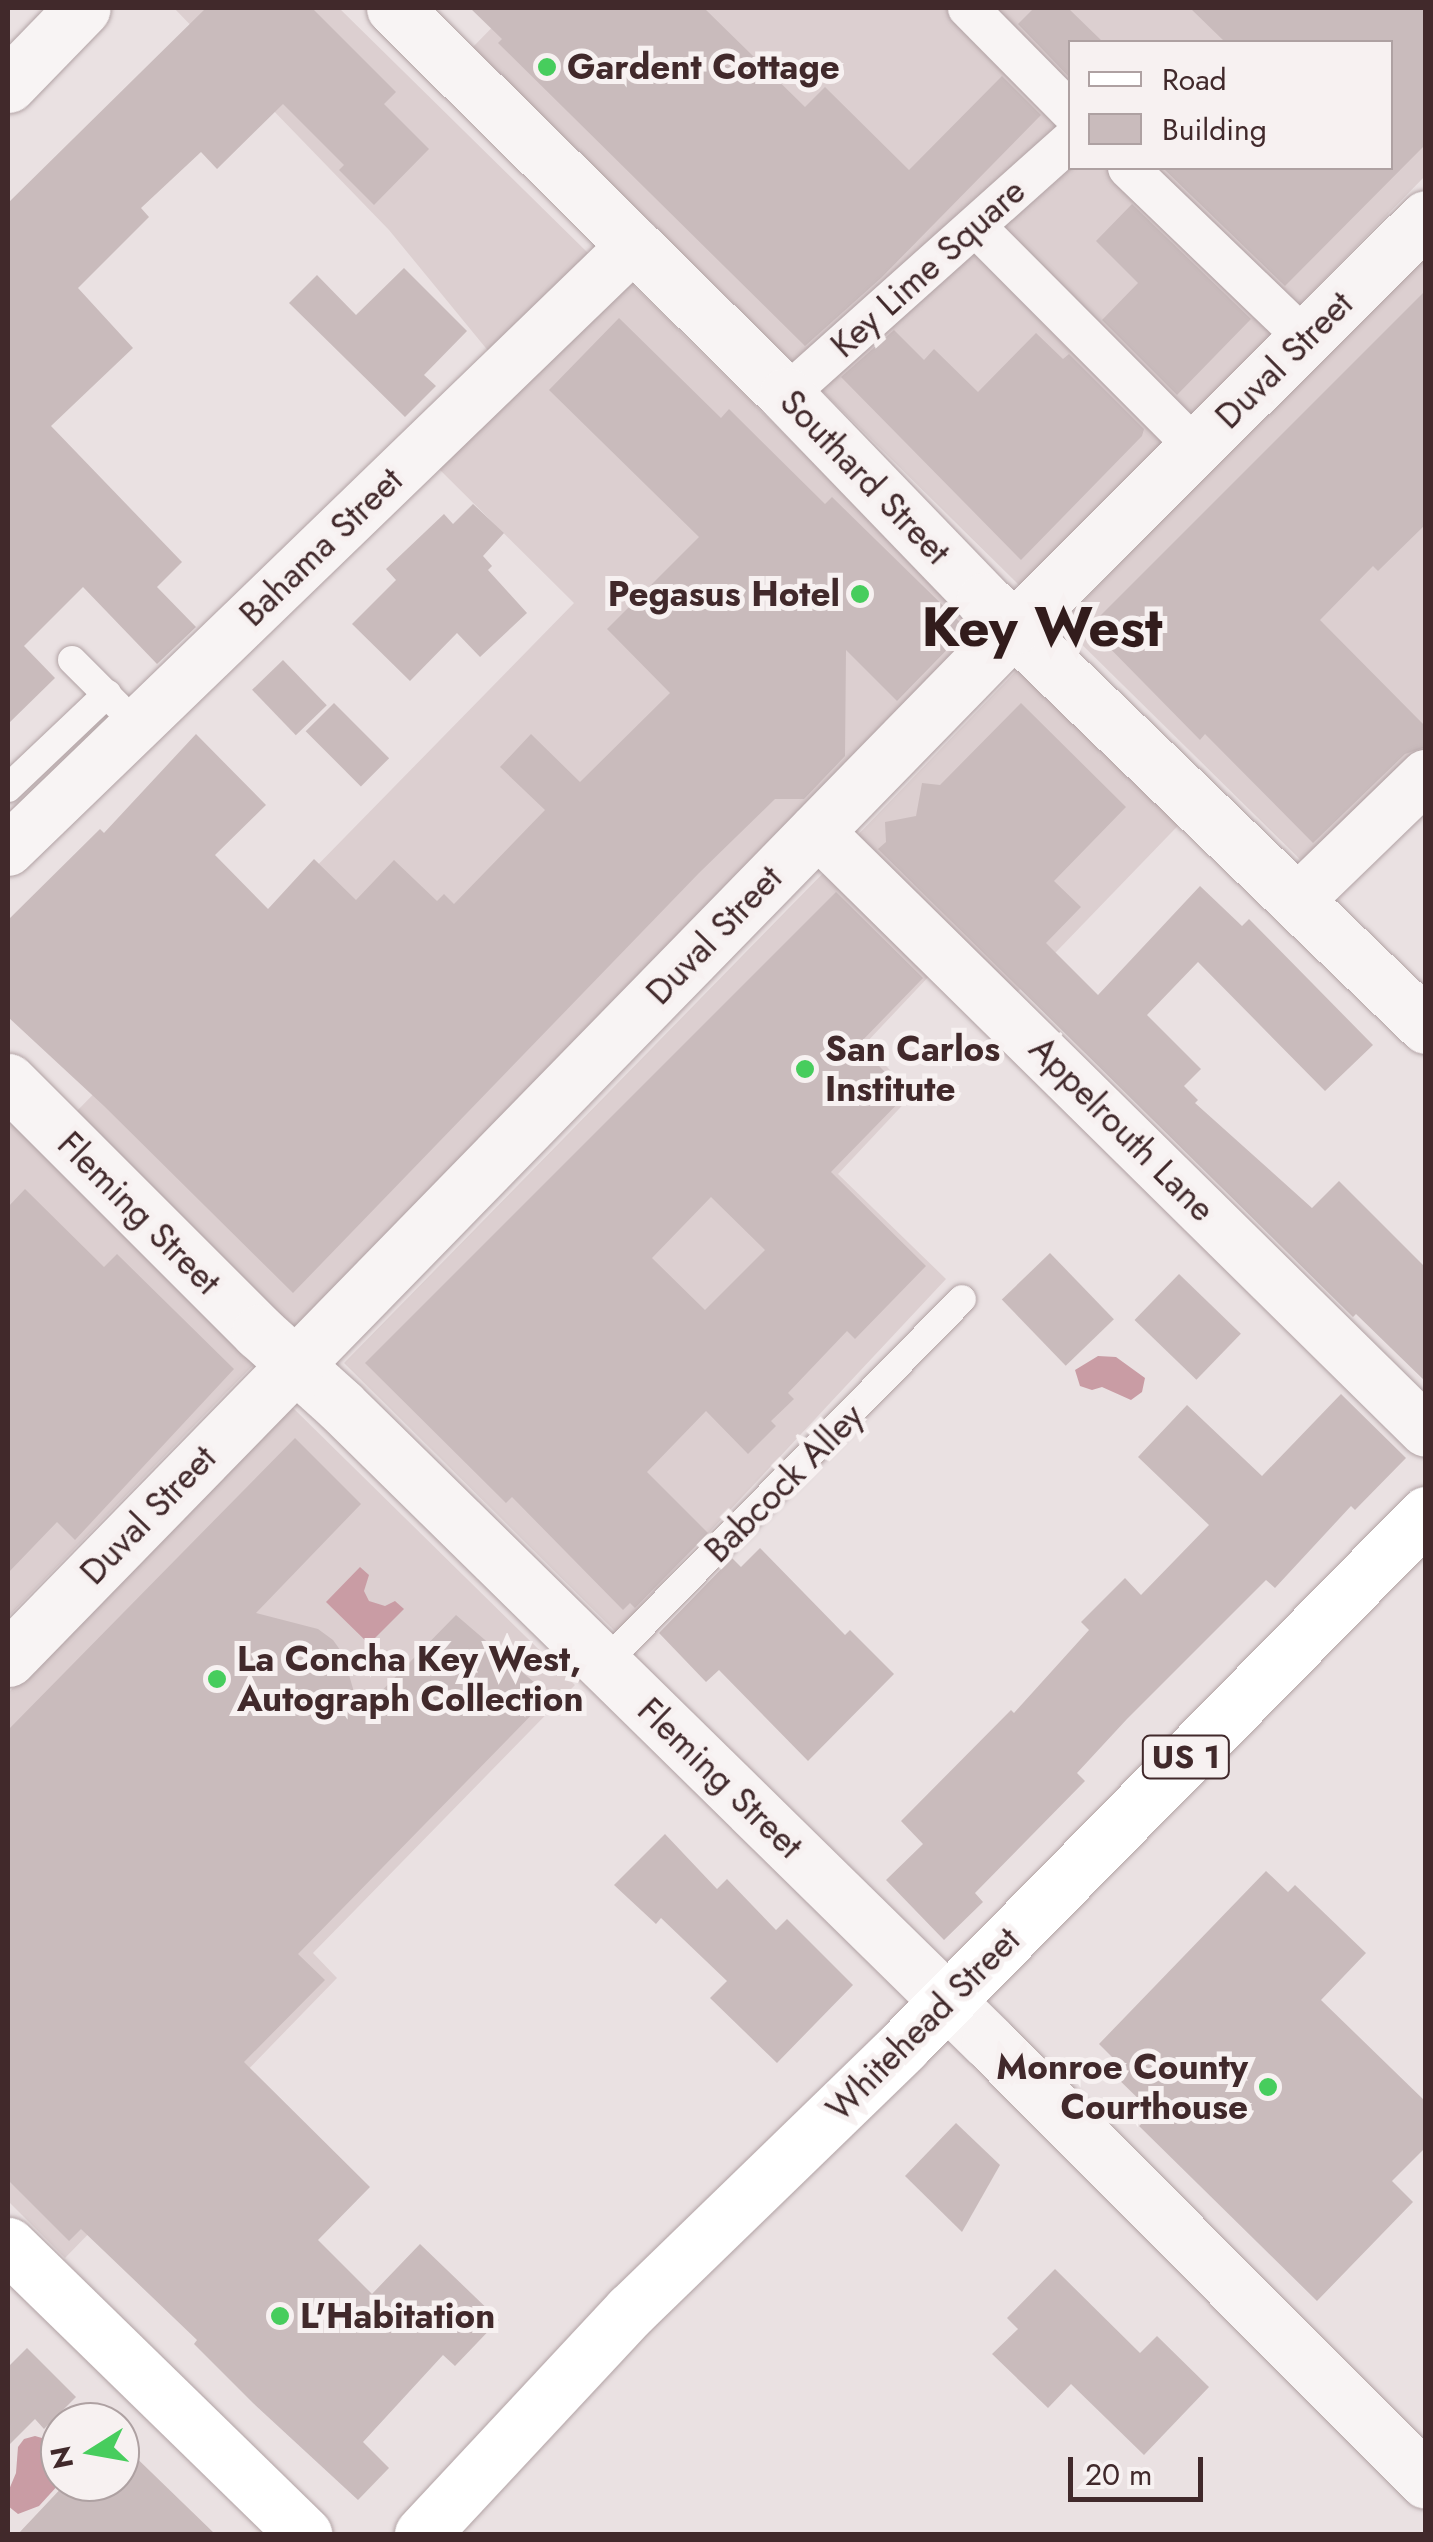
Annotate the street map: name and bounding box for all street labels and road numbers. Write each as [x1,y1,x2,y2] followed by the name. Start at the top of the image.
[822,170,1034,366] street label: Key Lime Square
[1207,283,1361,437] street label: Duval Street
[771,381,959,573] street label: Southard Street
[231,459,411,635] street label: Bahama Street
[638,857,790,1013] street label: Duval Street
[1021,1028,1223,1230] street label: Appelrouth Lane
[49,1123,229,1303] street label: Fleming Street
[696,1395,872,1571] street label: Babcock Alley
[72,1437,224,1593] street label: Duval Street
[629,1689,811,1867] street label: Fleming Street
[1141,1730,1231,1784] road number: US 1
[818,1919,1028,2129] street label: Whitehead Street

